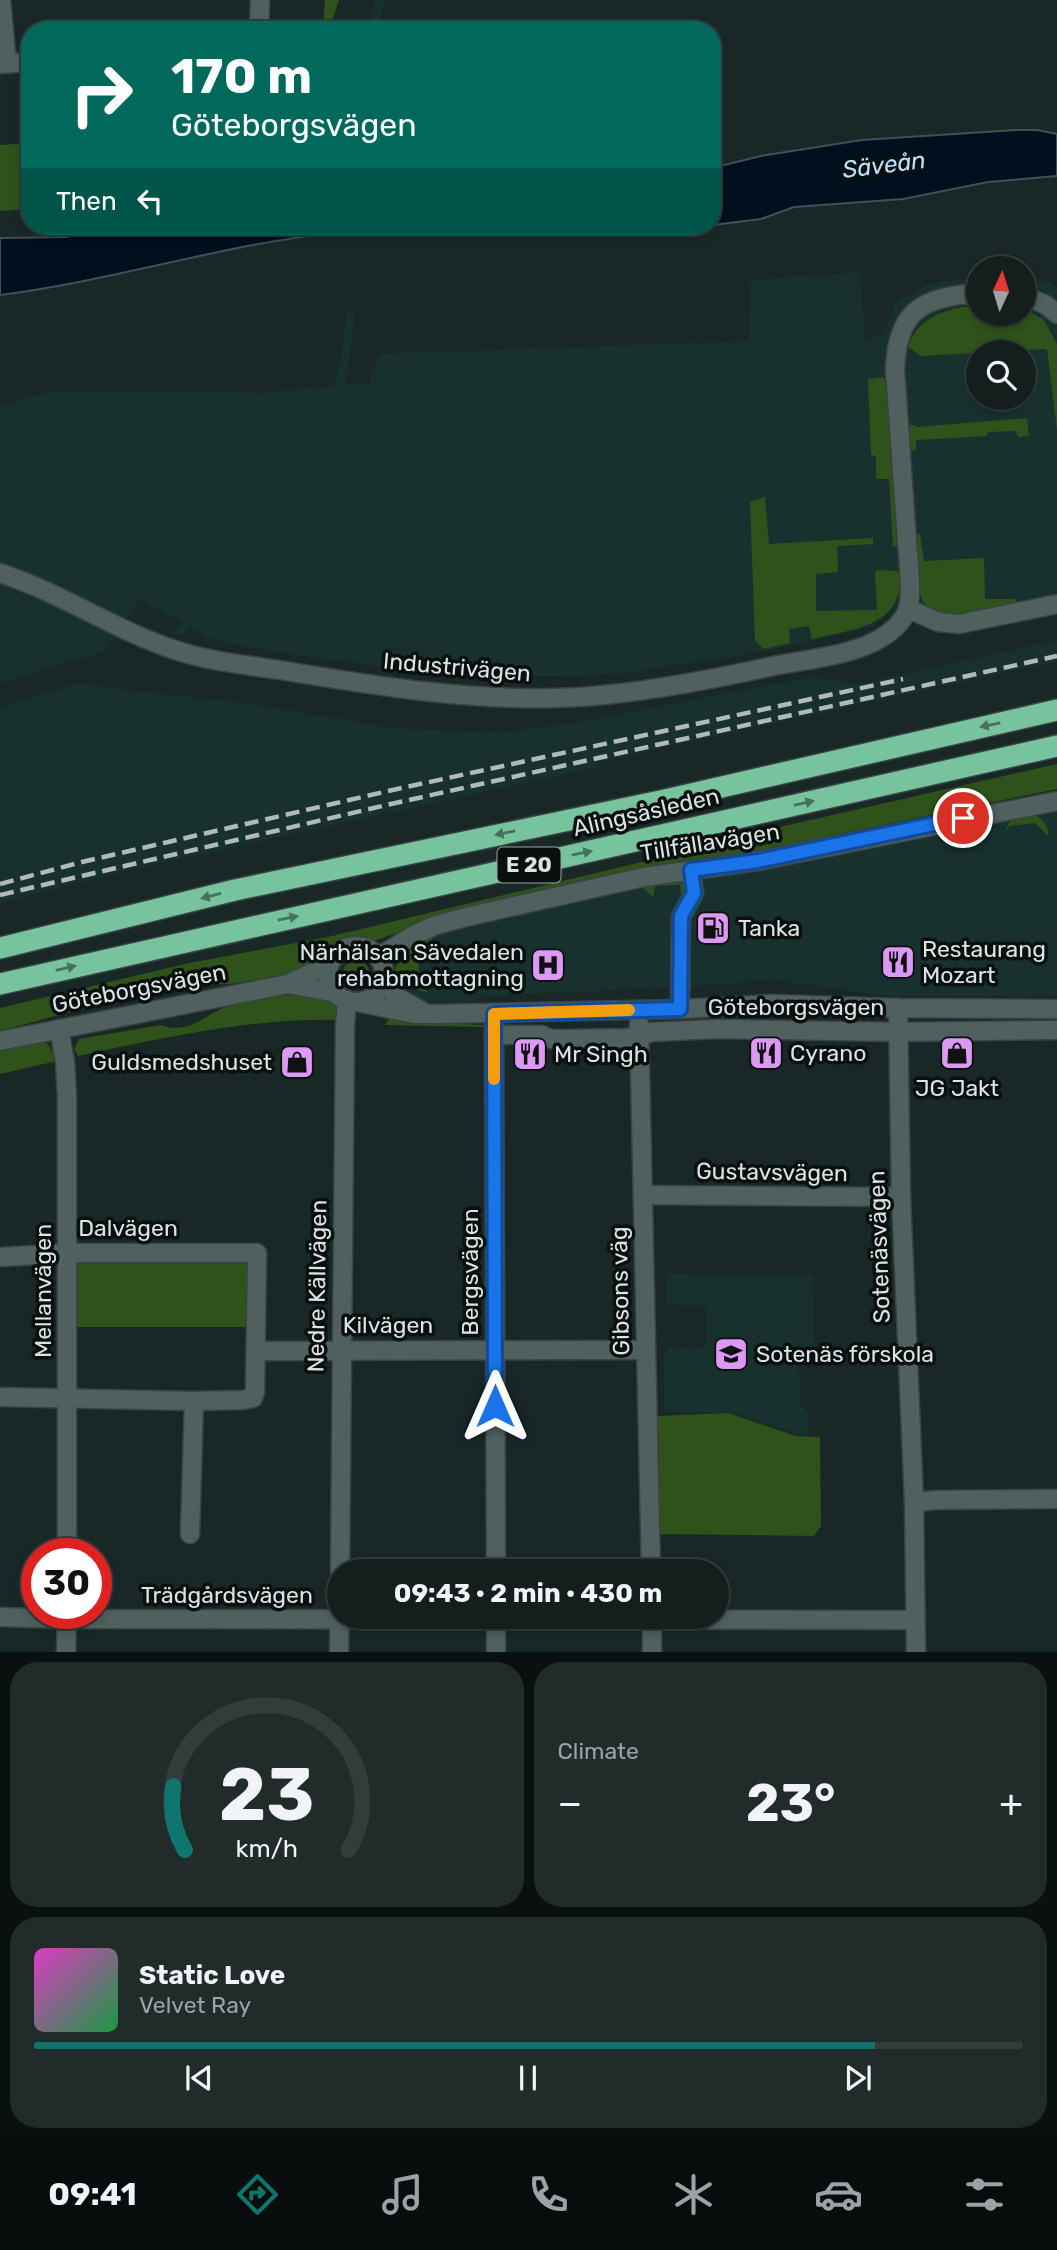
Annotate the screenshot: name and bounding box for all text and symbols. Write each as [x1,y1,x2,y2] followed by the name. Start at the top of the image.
[171,47,312,105] text: 170 m
[56,49,147,140] icon: right
[171,106,417,144] text: Göteborgsvägen
[841,146,927,184] water label: Säveån
[131,182,169,220] icon: left
[56,186,117,217] text: Then
[966,256,1036,326] north arrow
[966,256,1036,410] map controls
[966,340,1036,410] button: search
[382,647,532,687] street label: Industrivägen
[979,720,1001,731] one-way arrow
[570,782,722,842] street label: Alingsåsleden
[933,788,993,848] pin
[793,797,815,808] one-way arrow
[944,799,982,837] icon: arrive
[638,817,782,867] street label: Tillfällavägen
[494,828,516,839] one-way arrow
[571,847,593,858] one-way arrow
[498,848,560,882] road number: E 20
[200,891,222,902] one-way arrow
[694,909,732,947] fuel station icon: Tanka
[277,912,299,923] one-way arrow
[738,914,800,942] place label: Tanka
[922,935,1046,989] place label: Restaurang Mozart
[300,938,524,992] place label: Närhälsan Sävedalen rehabmottagning
[879,943,917,981] restaurant icon: Restaurang Mozart
[529,946,567,984] hospital icon: Närhälsan Sävedalen rehabmottagning
[50,957,228,1019] street label: Göteborgsvägen
[55,962,77,973] one-way arrow
[708,993,884,1021] street label: Göteborgsvägen
[747,1034,785,1072] restaurant icon: Cyrano
[938,1034,976,1072] shop icon: JG Jakt
[511,1035,549,1073] restaurant icon: Mr Singh
[790,1039,866,1067] place label: Cyrano
[554,1040,648,1068] place label: Mr Singh
[278,1043,316,1081] shop icon: Guldsmedshuset
[91,1048,272,1076] place label: Guldsmedshuset
[915,1074,999,1102] place label: JG Jakt
[696,1157,848,1187] street label: Gustavsvägen
[862,1170,896,1324] street label: Sotenäsvägen
[301,1199,333,1373] street label: Nedre Källvägen
[456,1208,484,1336] street label: Bergsvägen
[78,1214,178,1242] street label: Dalvägen
[29,1224,57,1358] street label: Mellanvägen
[605,1226,635,1356] street label: Gibsons väg
[343,1311,433,1339] street label: Kilvägen
[712,1335,750,1373] school or university icon: Sotenäs förskola
[756,1340,934,1368] place label: Sotenäs förskola
[458,1369,532,1443] position arrow
[21,1538,112,1629] speed limit sign: 30
[394,1578,662,1609] text: 09:43 · 2 min · 430 m
[141,1581,313,1609] street label: Trädgårdsvägen
[558,1737,639,1765] text: Climate
[219,1753,314,1839] text: 23
[746,1772,835,1834] text: 23°
[558,1780,582,1826] text: −
[999,1780,1023,1826] text: +
[236,1834,298,1863] text: km/h
[139,1960,285,1991] text: Static Love
[139,1991,251,2019] text: Velvet Ray
[180,2059,218,2097] icon: previous
[509,2059,547,2097] icon: pause
[839,2059,877,2097] icon: next
[233,2170,282,2219] icon: directions
[378,2170,427,2219] icon: music
[524,2170,573,2219] icon: phone
[669,2170,718,2219] icon: climate
[814,2170,863,2219] icon: car
[960,2170,1009,2219] icon: filters
[48,2175,137,2213] text: 09:41

